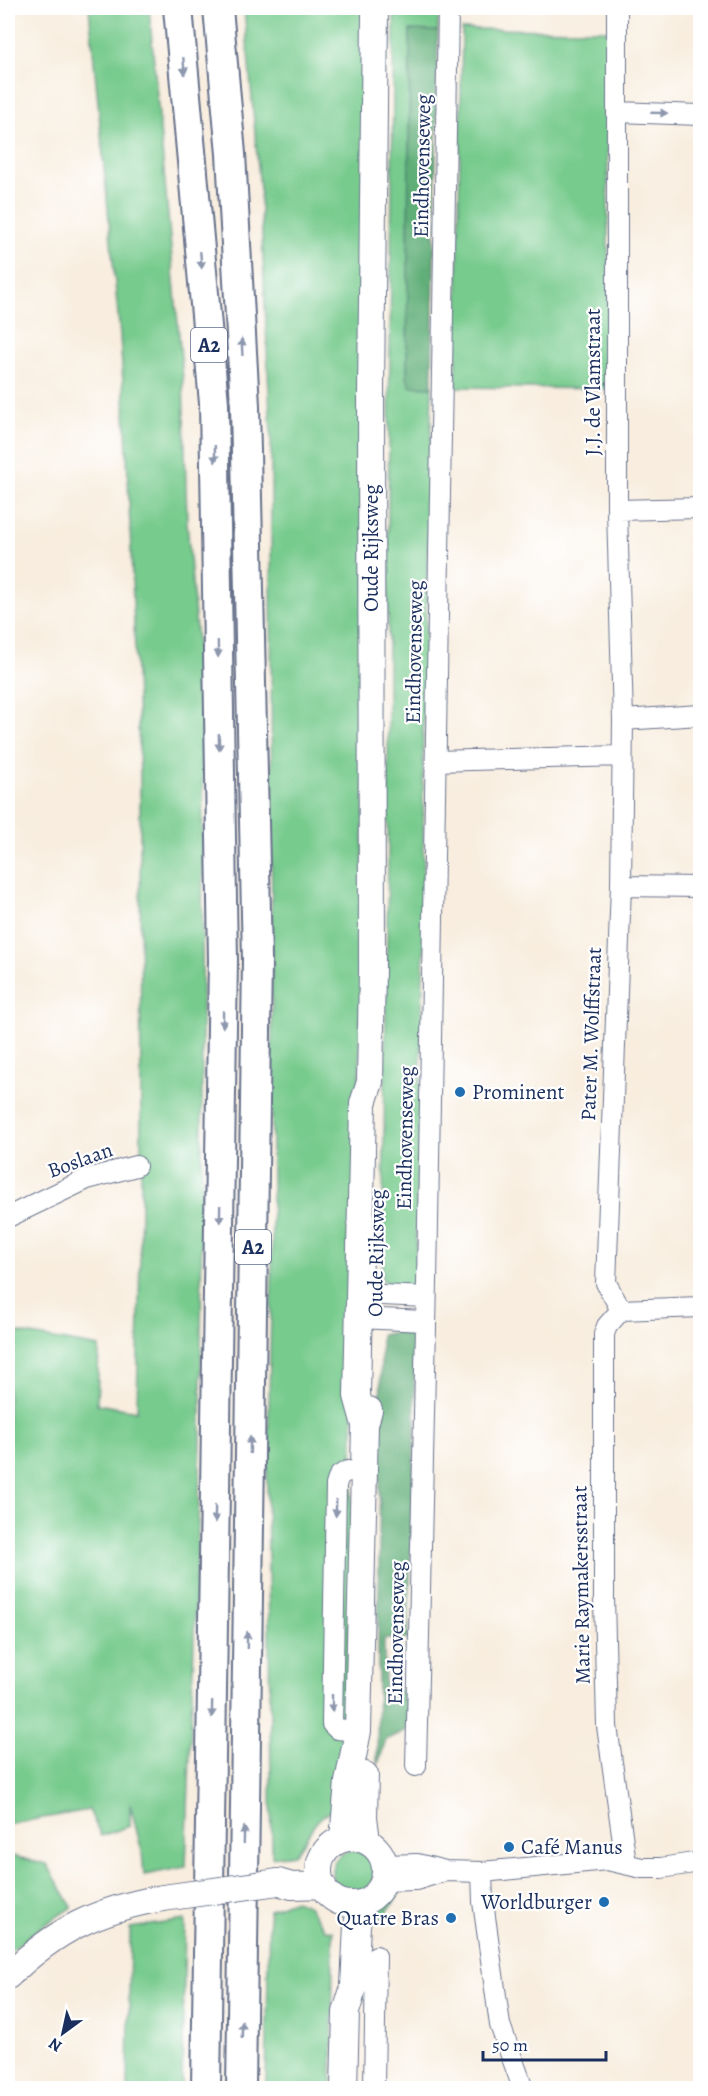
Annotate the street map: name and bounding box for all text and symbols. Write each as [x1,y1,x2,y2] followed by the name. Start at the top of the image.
[179,56,189,75] one-way arrow
[407,93,437,238] street label: Eindhovenseweg
[649,109,668,118] one-way arrow
[196,251,206,270] one-way arrow
[579,308,607,456] street label: J.J. de Vlamstraat
[191,328,227,362] road number: A2
[237,338,247,357] one-way arrow
[210,445,220,464] one-way arrow
[357,484,385,612] street label: Oude Rijksweg
[399,579,429,724] street label: Eindhovenseweg
[213,640,223,659] one-way arrow
[215,733,224,752] one-way arrow
[574,947,608,1121] street label: Pater M. Wolffstraat
[218,1009,227,1028] one-way arrow
[390,1065,420,1210] street label: Eindhovenseweg
[472,1078,564,1106] place label: Prominent
[453,1085,467,1099] marker: Prominent
[44,1135,116,1185] street label: Boslaan
[361,1188,391,1317] street label: Oude Rijksweg
[215,1204,225,1223] one-way arrow
[235,1230,271,1264] road number: A2
[245,1436,255,1455] one-way arrow
[565,1485,597,1685] street label: Marie Raymakersstraat
[331,1499,340,1518] one-way arrow
[210,1504,220,1523] one-way arrow
[381,1560,411,1705] street label: Eindhovenseweg
[242,1631,252,1650] one-way arrow
[327,1694,337,1713] one-way arrow
[207,1699,217,1718] one-way arrow
[240,1826,249,1845] one-way arrow
[521,1833,623,1861] place label: Café Manus
[502,1840,516,1854] marker: Café Manus
[480,1888,592,1916] place label: Worldburger
[597,1895,611,1909] marker: Worldburger
[336,1904,439,1932] place label: Quatre Bras
[444,1911,458,1925] marker: Quatre Bras
[33,2003,93,2063] north arrow
[237,2021,247,2040] one-way arrow
[483,2024,606,2062] scale bar
[44,2032,66,2057] text: N
[492,2033,528,2057] text: 50 m

